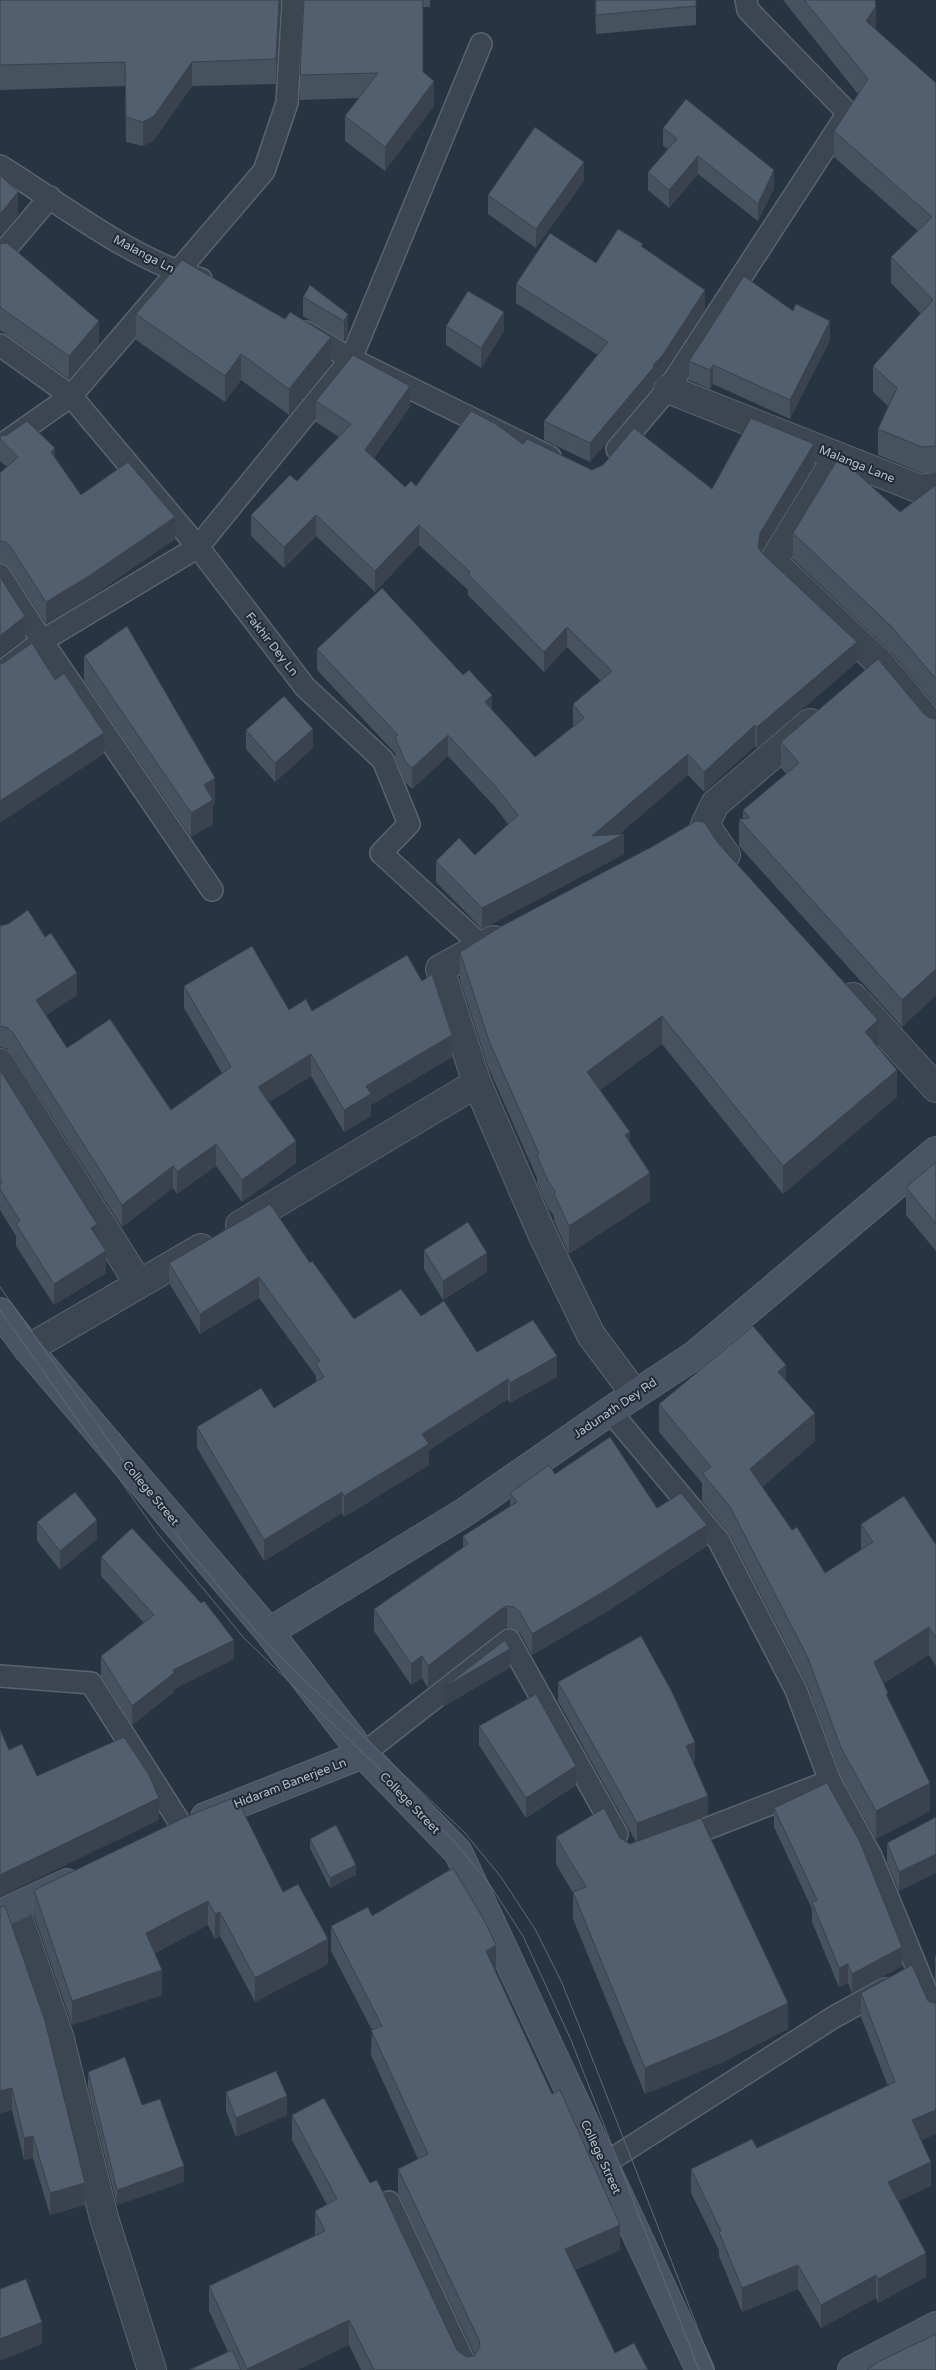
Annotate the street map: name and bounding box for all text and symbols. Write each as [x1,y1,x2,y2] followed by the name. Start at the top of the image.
[111,232,177,276] street label: Malanga Ln
[817,442,897,486] street label: Malanga Lane
[243,609,301,679] street label: Fakhir Dey Ln
[571,1375,659,1441] street label: Jadunath Dey Rd
[120,1458,182,1528] street label: College Street
[232,1755,348,1811] street label: Hidaram Banerjee Ln
[377,1769,443,1837] street label: College Street
[578,2118,624,2197] street label: College Street

